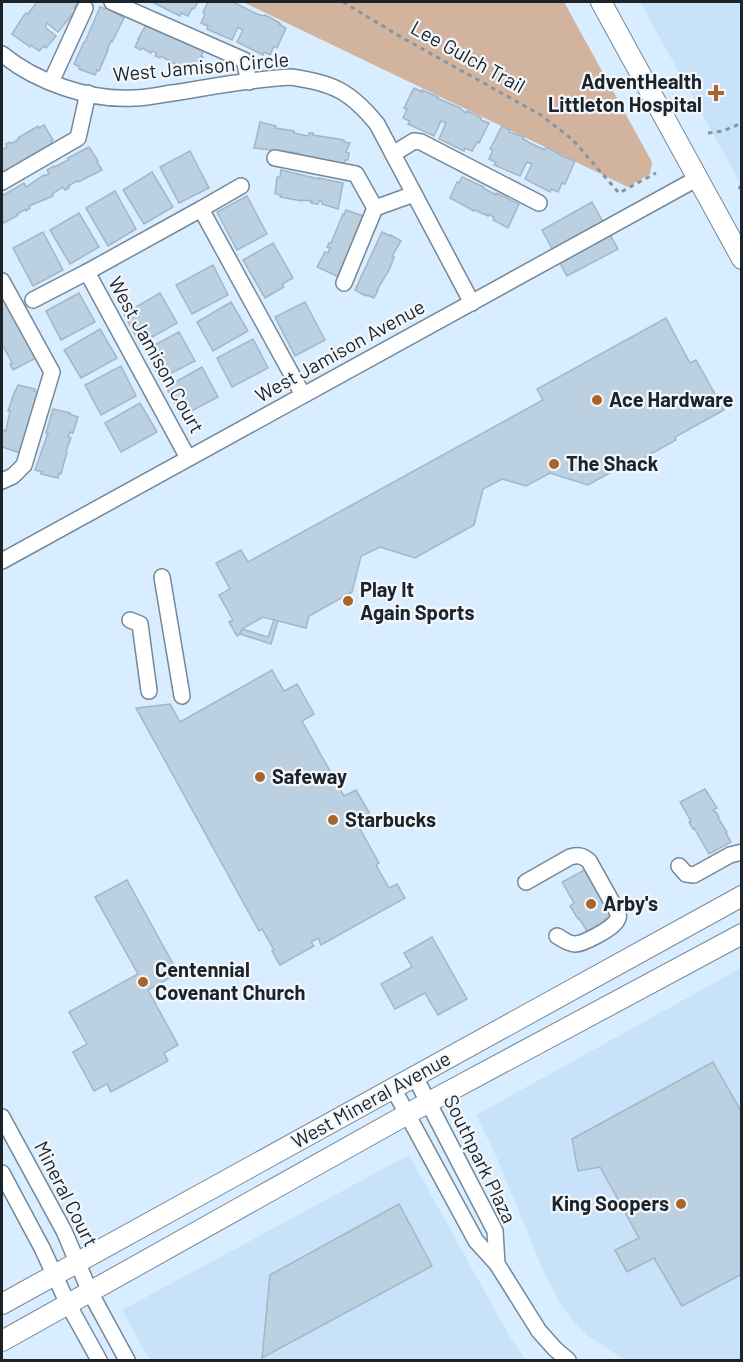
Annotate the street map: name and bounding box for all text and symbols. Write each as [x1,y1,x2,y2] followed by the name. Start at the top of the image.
[407,15,530,97] street label: Lee Gulch Trail
[112,46,290,86] street label: West Jamison Circle
[548,69,702,116] place label: AdventHealth Littleton Hospital
[707,84,725,102] marker: AdventHealth Littleton Hospital
[104,272,210,437] street label: West Jamison Court
[251,294,429,407] street label: West Jamison Avenue
[609,387,734,411] place label: Ace Hardware
[590,393,604,407] marker: Ace Hardware
[566,451,659,475] place label: The Shack
[547,457,561,471] marker: The Shack
[360,577,474,624] place label: Play It Again Sports
[341,594,355,608] marker: Play It Again Sports
[272,764,347,788] place label: Safeway
[253,770,267,784] marker: Safeway
[345,807,436,831] place label: Starbucks
[326,813,340,827] marker: Starbucks
[603,891,658,915] place label: Arby's
[584,897,598,911] marker: Arby's
[155,957,306,1004] place label: Centennial Covenant Church
[136,975,150,989] marker: Centennial Covenant Church
[287,1045,454,1153] street label: West Mineral Avenue
[439,1091,522,1227] street label: Southpark Plaza
[30,1137,104,1250] street label: Mineral Court
[551,1191,669,1215] place label: King Soopers
[674,1197,688,1211] marker: King Soopers

